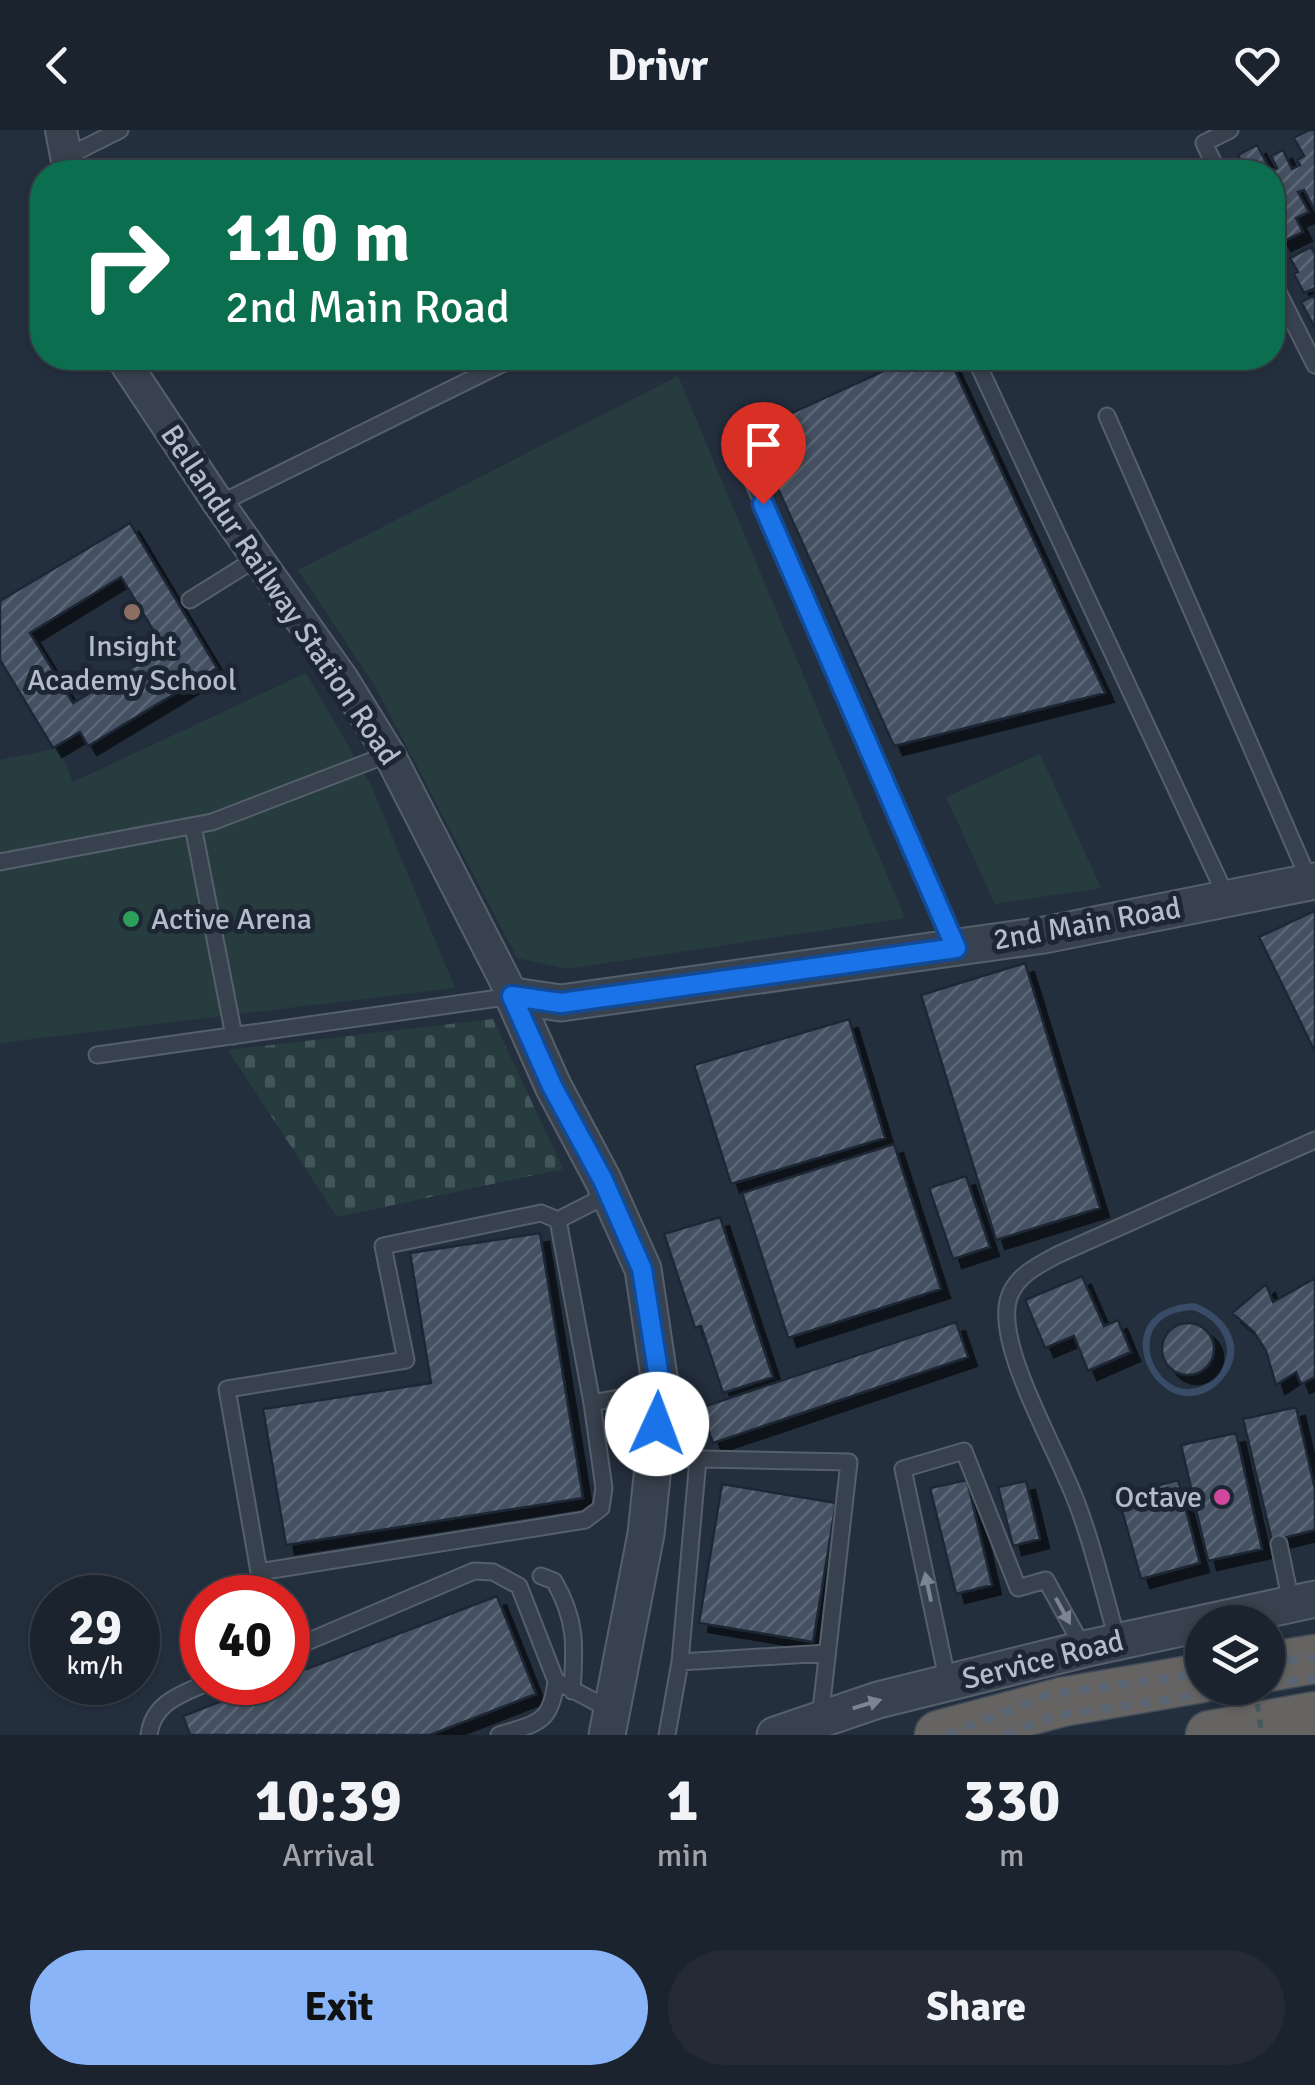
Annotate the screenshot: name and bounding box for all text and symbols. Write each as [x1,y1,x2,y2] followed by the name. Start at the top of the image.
[30,38,85,93] icon: back
[607,38,708,93] text: Drivr
[1230,38,1285,93] icon: heart
[225,194,410,280] text: 110 m
[60,200,190,330] icon: right
[225,280,510,335] text: 2nd Main Road
[721,402,806,505] pin
[736,417,791,472] icon: arrive
[152,418,408,772] street label: Bellandur Railway Station Road
[121,601,143,623] marker: Insight Academy School
[27,628,237,699] place label: Insight Academy School
[990,889,1184,959] street label: 2nd Main Road
[151,901,312,938] place label: Active Arena
[120,908,142,930] marker: Active Arena
[605,1372,709,1476] position arrow
[1115,1479,1202,1516] place label: Octave
[1211,1486,1233,1508] marker: Octave
[920,1571,936,1602] one-way arrow
[180,1575,310,1705] speed limit sign: 40
[68,1597,122,1659] text: 29
[1053,1597,1071,1625] one-way arrow
[1185,1605,1285,1705] map controls
[1185,1605,1285,1705] button: layers
[959,1622,1127,1698] street label: Service Road
[67,1650,123,1681] text: km/h
[852,1696,883,1711] one-way arrow
[255,1764,402,1838] text: 10:39
[666,1764,699,1838] text: 1
[963,1764,1060,1838] text: 330
[282,1836,374,1875] text: Arrival
[657,1836,708,1875] text: min
[999,1836,1024,1875] text: m
[30,1950,648,2065] button: Exit
[668,1950,1285,2065] button: Share

